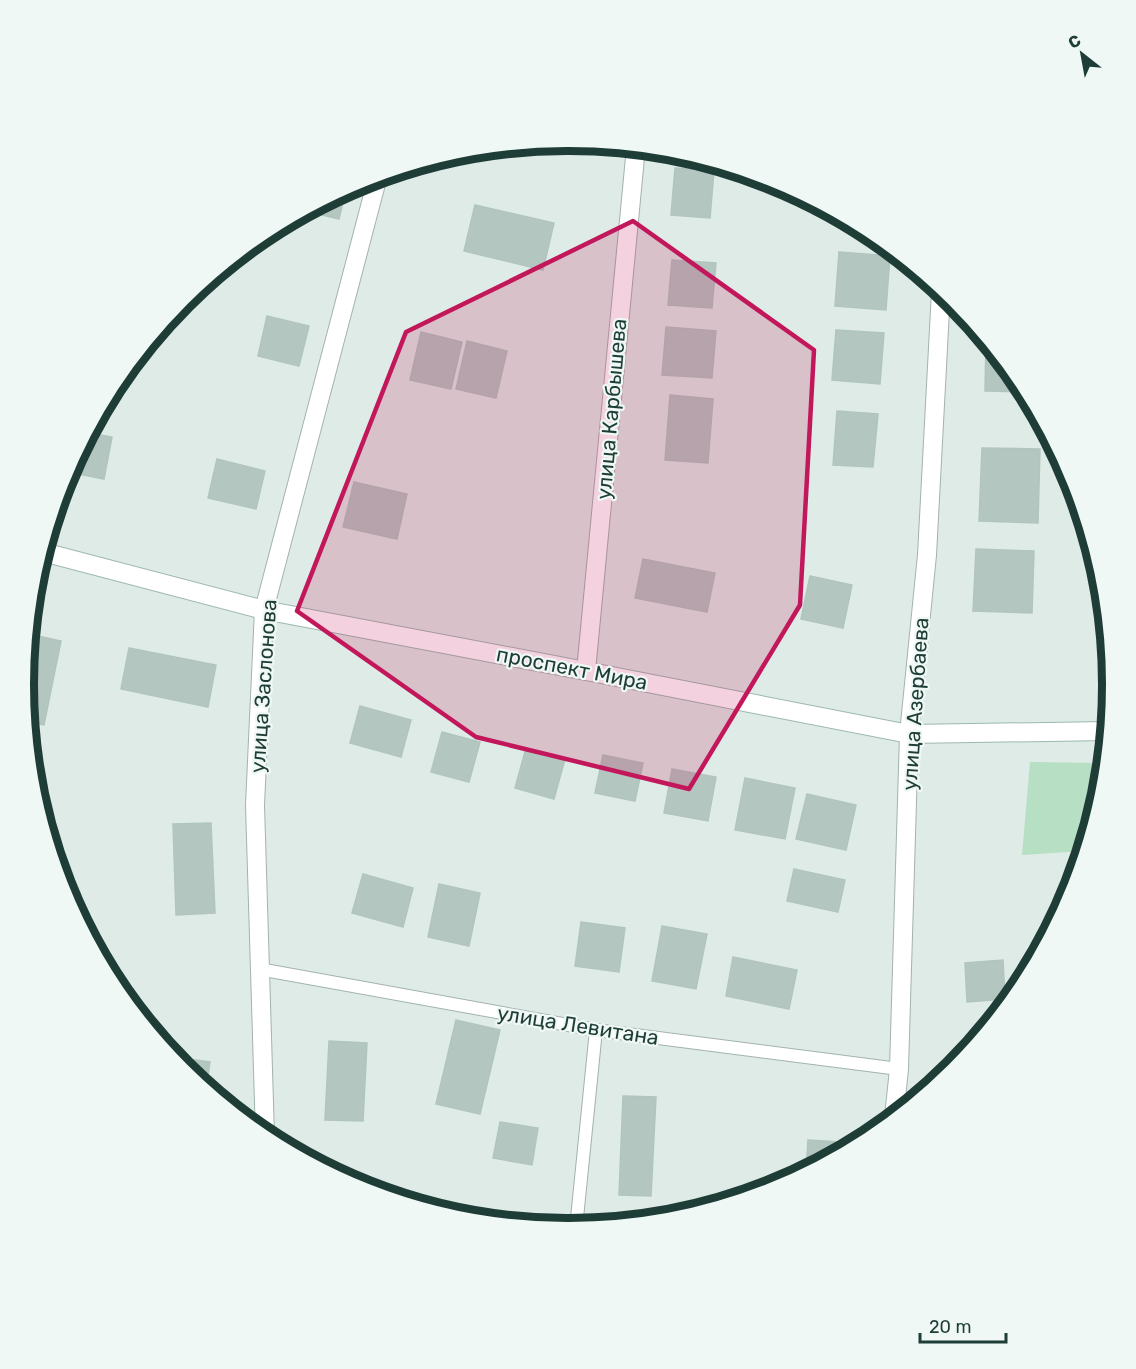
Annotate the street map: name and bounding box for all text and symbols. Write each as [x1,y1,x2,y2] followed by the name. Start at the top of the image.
[1052,24,1112,84] north arrow
[1065,31,1084,53] text: С
[591,317,631,501] street label: улица Карбышева
[244,598,282,774] street label: улица Заслонова
[896,617,934,791] street label: улица Азербаева
[494,641,650,695] street label: проспект Мира
[495,1000,661,1050] street label: улица Левитана
[920,1306,1006,1344] scale bar
[929,1316,971,1338] text: 20 m

